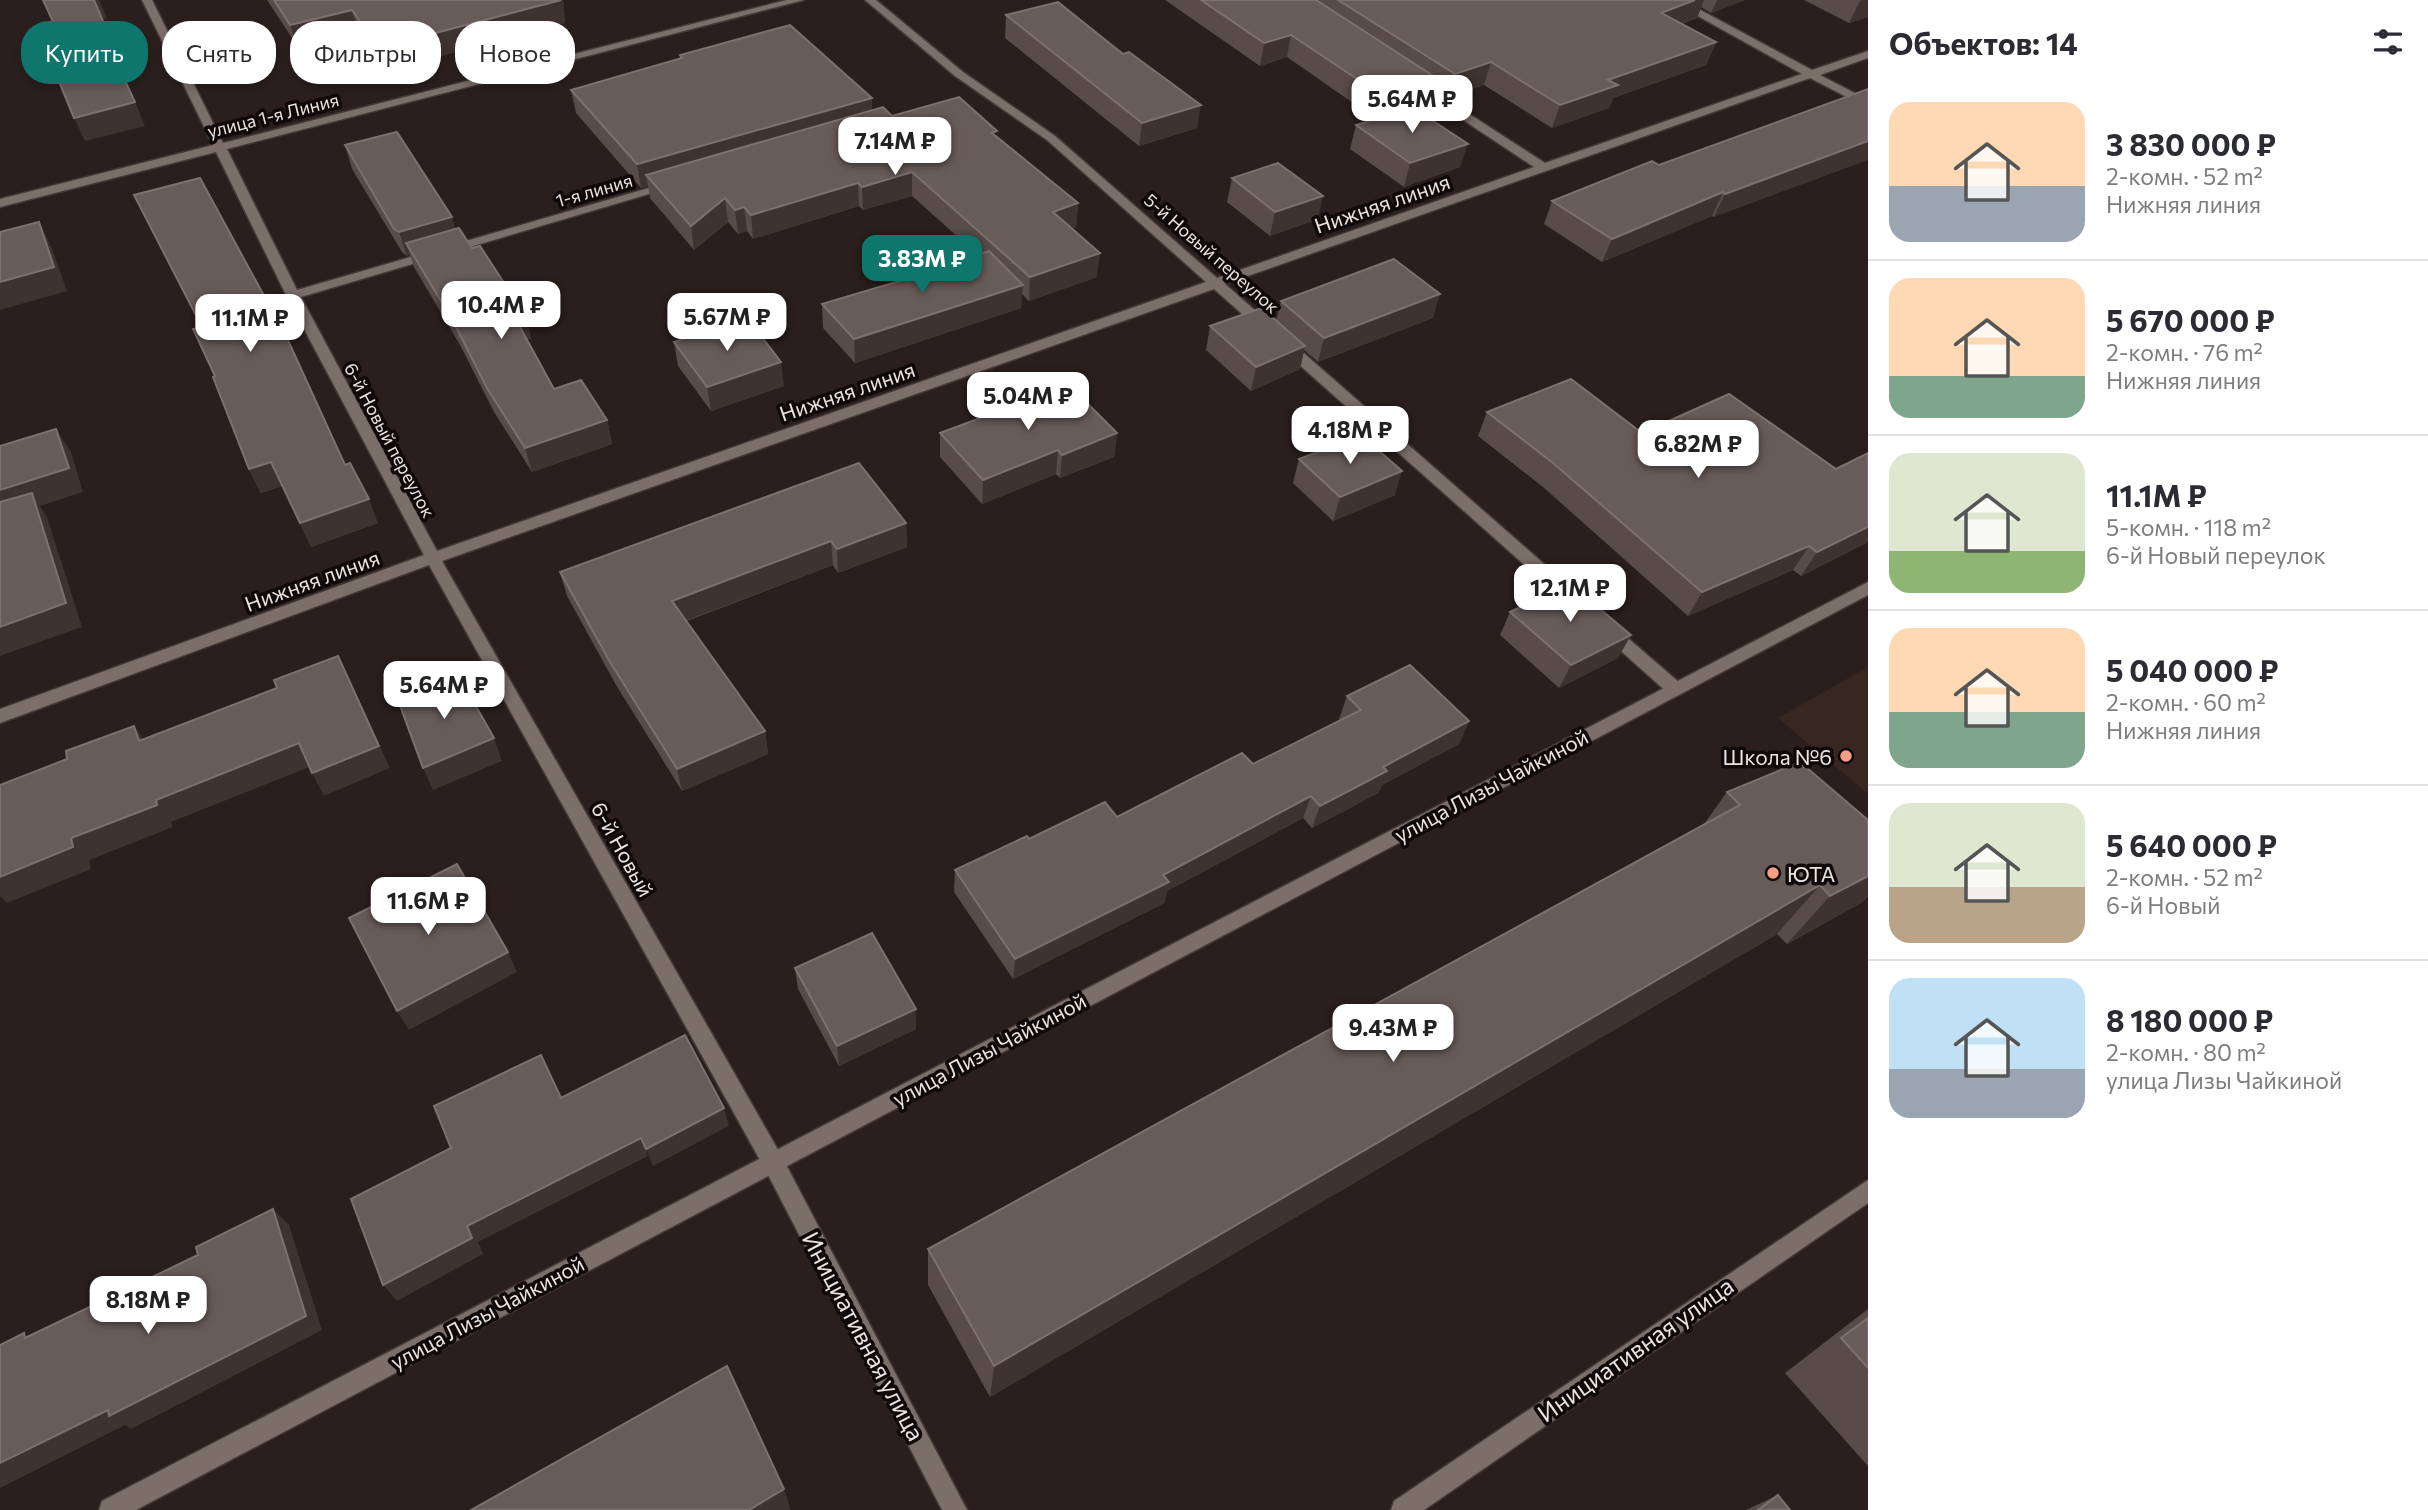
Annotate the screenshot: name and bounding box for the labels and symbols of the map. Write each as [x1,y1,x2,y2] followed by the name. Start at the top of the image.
[1347,76,1477,135] pin: 5.64M ₽
[205,88,341,142] street label: улица 1-я Линия
[830,118,960,177] pin: 7.14M ₽
[1311,168,1453,238] street label: Нижняя линия
[553,169,635,211] street label: 1-я линия
[1140,188,1284,318] street label: 5-й Новый переулок
[857,236,987,295] pin: 3.83M ₽
[436,282,566,341] pin: 10.4M ₽
[185,294,315,354] pin: 11.1M ₽
[662,294,792,353] pin: 5.67M ₽
[776,356,918,426] street label: Нижняя линия
[340,359,440,521] street label: 6-й Новый переулок
[963,372,1093,432] pin: 5.04M ₽
[1285,406,1415,466] pin: 4.18M ₽
[1633,420,1763,480] pin: 6.82M ₽
[241,544,383,616] street label: Нижняя линия
[1505,564,1635,624] pin: 12.1M ₽
[379,662,509,721] pin: 5.64M ₽
[1390,723,1592,847] street label: улица Лизы Чайкиной
[1723,744,1832,769] place label: Школа №6
[1838,748,1854,764] marker: Школа №6
[587,797,659,901] street label: 6-й Новый
[1787,861,1835,886] place label: ЮТА
[1765,865,1781,881] marker: ЮТА
[363,878,493,937] pin: 11.6M ₽
[888,987,1090,1111] street label: улица Лизы Чайкиной
[1328,1004,1458,1064] pin: 9.43M ₽
[797,1227,931,1445] street label: Инициативная улица
[386,1250,588,1374] street label: улица Лизы Чайкиной
[1531,1270,1739,1428] street label: Инициативная улица
[83,1276,213,1336] pin: 8.18M ₽

